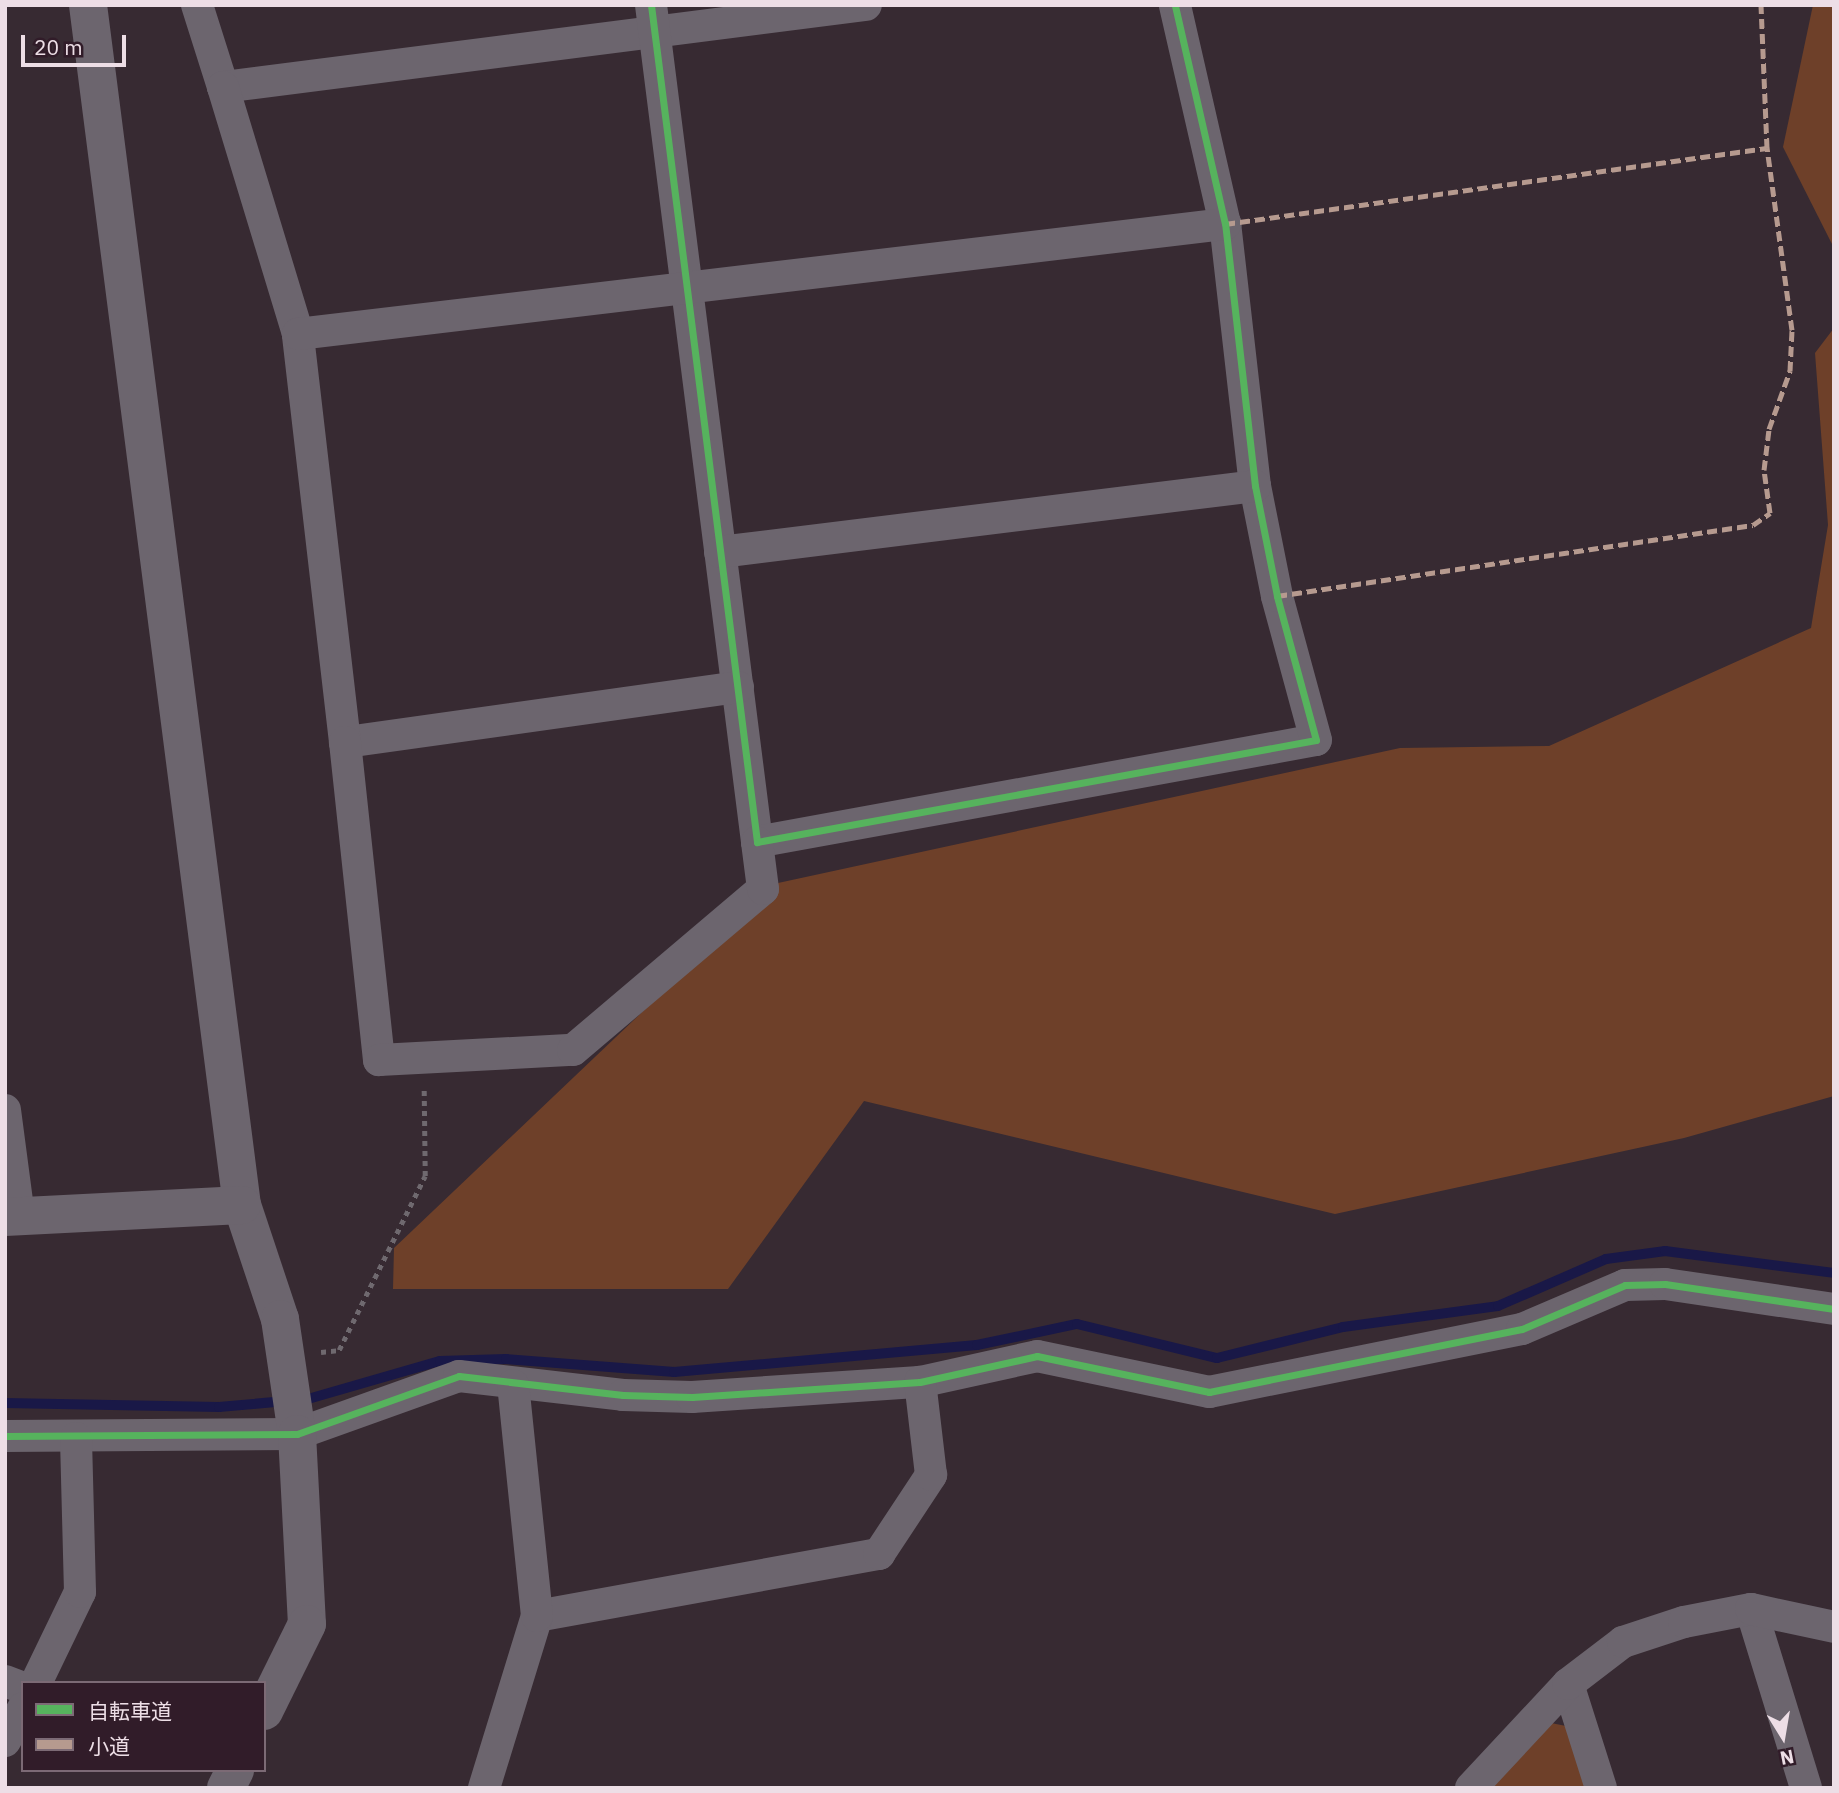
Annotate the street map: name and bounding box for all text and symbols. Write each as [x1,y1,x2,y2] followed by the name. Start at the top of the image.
[24,21,130,65] scale bar
[34,33,83,61] text: 20 m
[21,1681,266,1772] legend
[88,1697,172,1725] text: 自転車道
[1748,1702,1818,1772] north arrow
[88,1732,130,1760] text: 小道
[1778,1745,1796,1771] text: N

